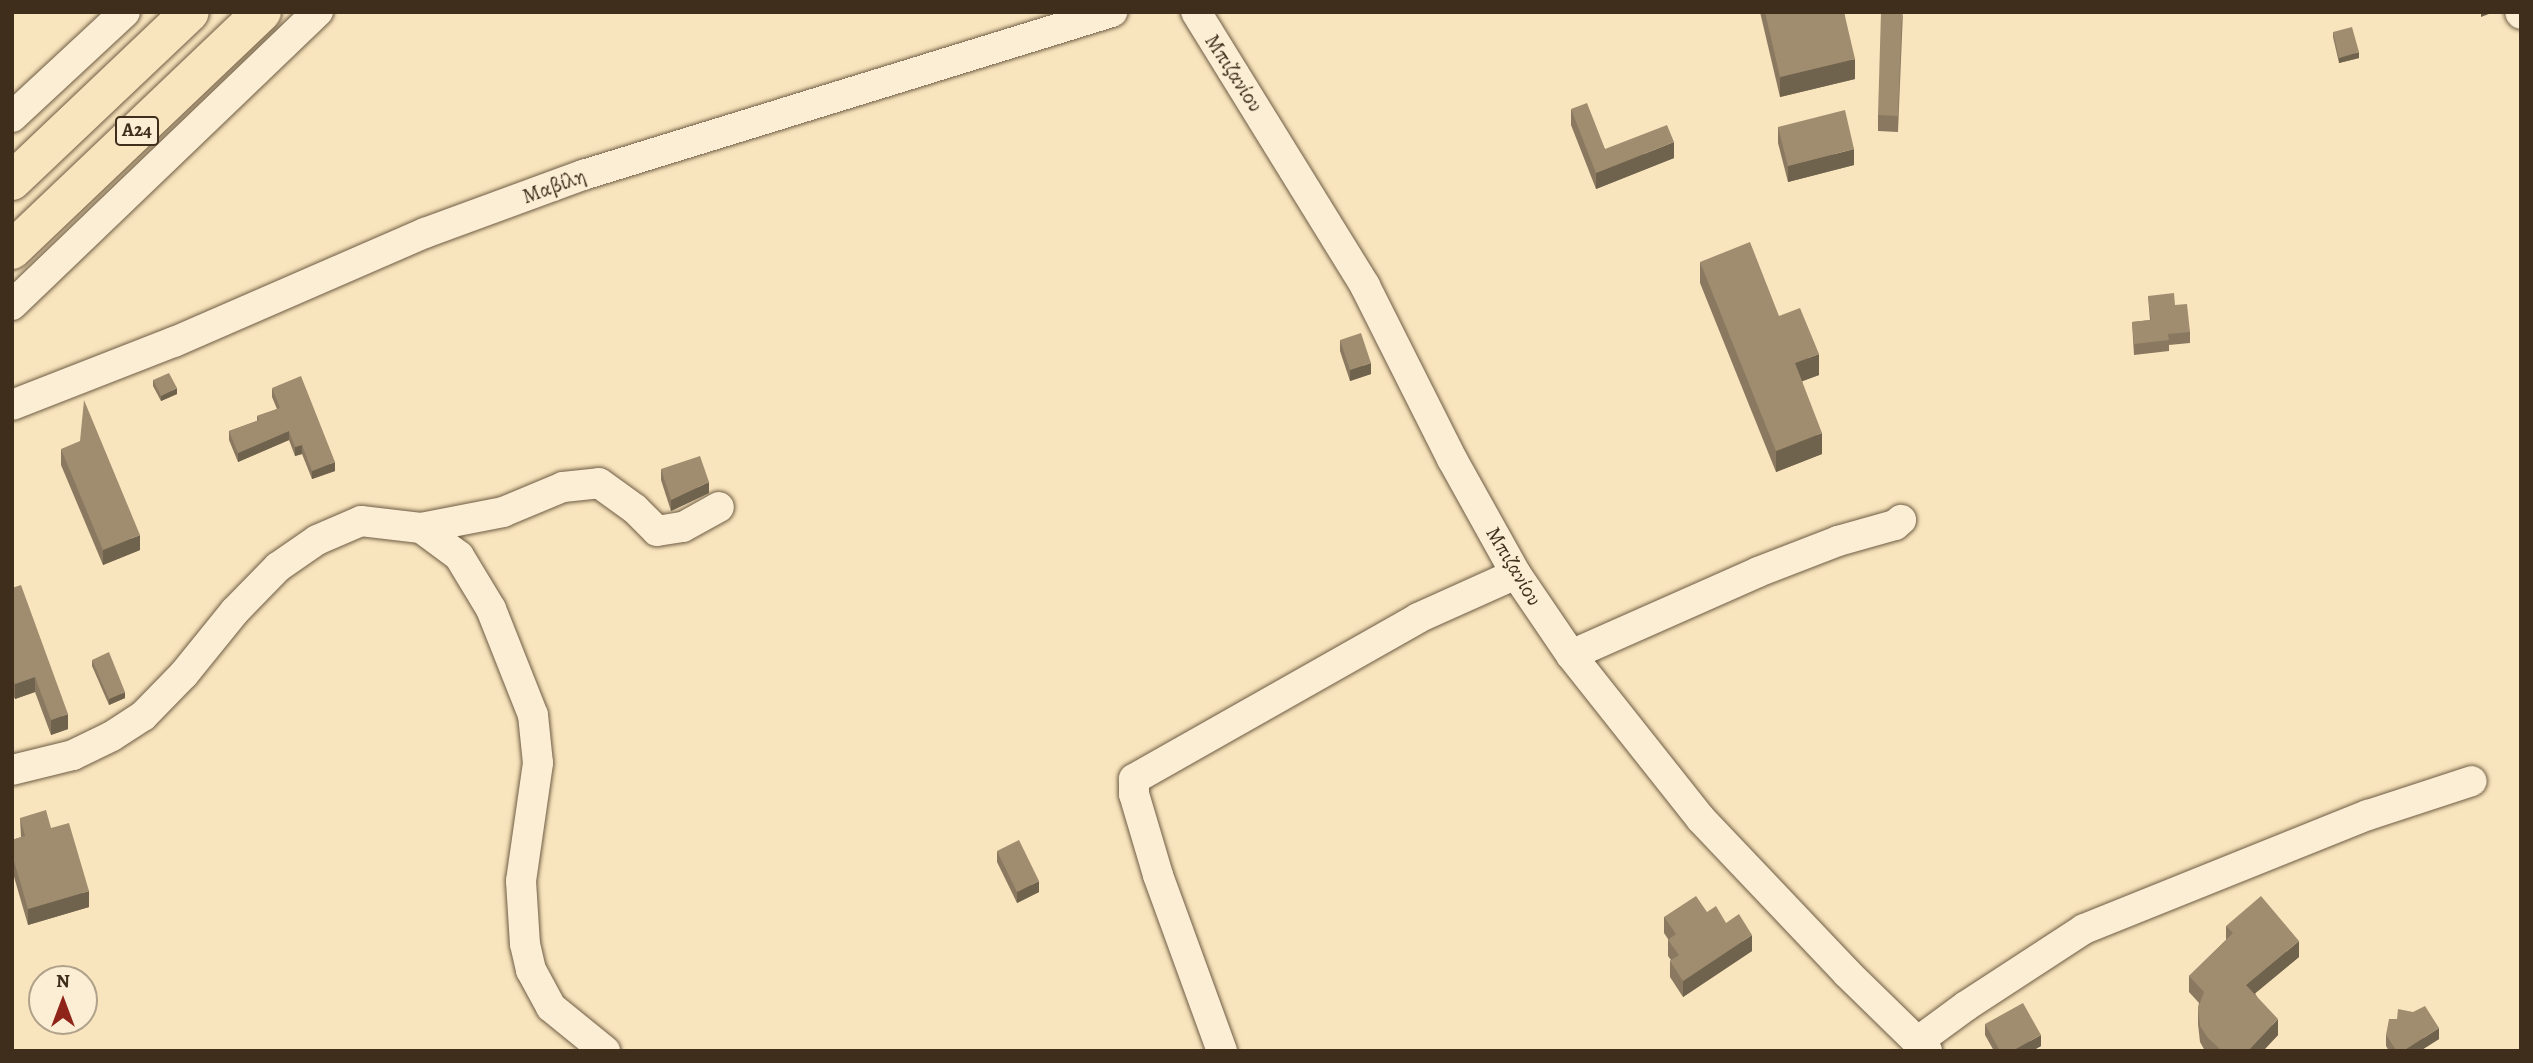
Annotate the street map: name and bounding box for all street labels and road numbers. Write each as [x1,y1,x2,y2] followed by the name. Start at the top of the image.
[1200,29,1268,117] street label: Μπιζανίου
[114,116,160,146] road number: Α24
[519,163,589,209] street label: Μαβίλη
[1481,522,1547,610] street label: Μπιζανίου

